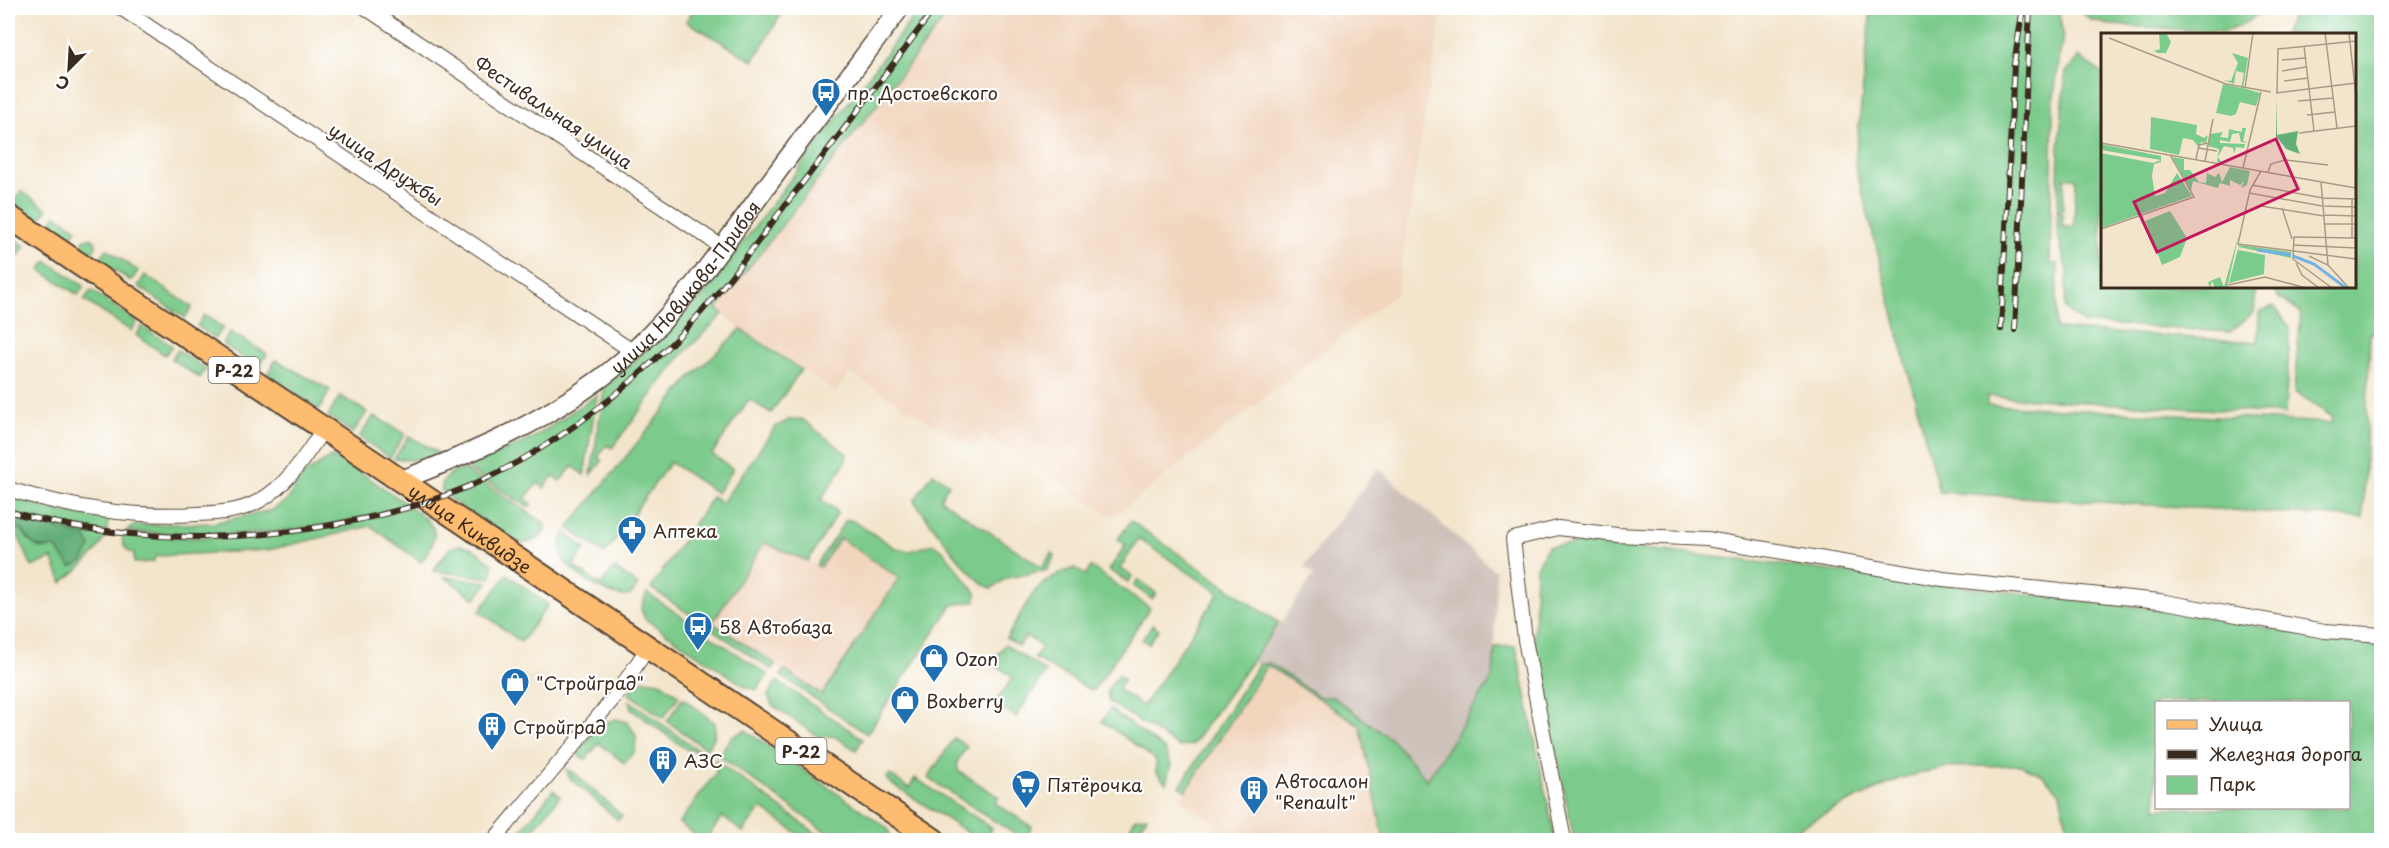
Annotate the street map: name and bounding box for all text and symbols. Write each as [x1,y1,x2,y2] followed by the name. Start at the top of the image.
[2101,33,2356,288] inset map
[39,39,99,99] north arrow
[470,49,639,175] street label: Фестивальная улица
[52,70,73,97] text: С
[810,76,842,118] bus stop icon: пр. Достоевского
[847,79,998,106] place label: пр. Достоевского
[324,116,448,212] street label: улица Дружбы
[604,194,766,380] street label: улица Новикова-Прибоя
[208,357,260,383] road number: Р-22
[404,476,538,579] street label: улица Киквидзе
[616,514,648,556] pharmacy icon: Аптека
[653,517,718,544] place label: Аптека
[682,610,714,652] bus stop icon: 58 Автобаза
[719,613,833,640] place label: 58 Автобаза
[918,642,950,684] shop icon: Ozon
[955,645,998,672] place label: Ozon
[499,666,531,708] shop icon: "Стройград"
[536,669,644,696] place label: "Стройград"
[889,684,921,726] shop icon: Boxberry
[926,687,1004,714] place label: Boxberry
[2155,701,2350,809] legend
[476,710,508,752] building icon: Стройград
[2209,710,2263,737] text: Улица
[513,713,606,740] place label: Стройград
[776,738,826,764] road number: Р-22
[2209,740,2363,767] text: Железная дорога
[647,744,679,786] building icon: АЗС
[684,747,723,774] place label: АЗС
[1275,767,1369,815] place label: Автосалон "Renault"
[1010,768,1042,810] supermarket icon: Пятёрочка
[2209,770,2256,797] text: Парк
[1047,771,1143,798] place label: Пятёрочка
[1238,774,1270,816] building icon: Автосалон "Renault"

